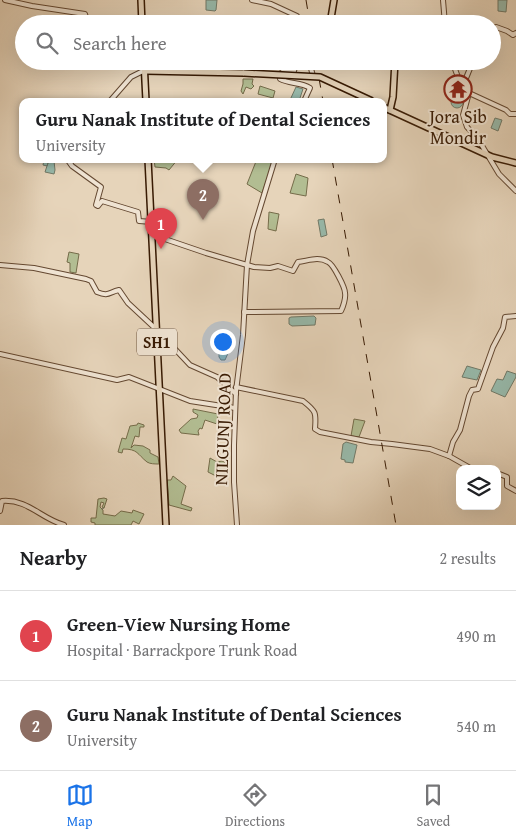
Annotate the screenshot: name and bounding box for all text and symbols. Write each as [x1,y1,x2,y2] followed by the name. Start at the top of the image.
[15,15,501,70] search box
[33,29,61,57] icon: search
[73,29,167,57] text: Search here
[443,74,473,104] temple icon: Jora Sib Mondir
[19,98,387,163] popup
[427,103,487,151] place label: Jora Sib Mondir
[36,105,370,133] text: Guru Nanak Institute of Dental Sciences
[36,133,106,157] text: University
[187,179,219,220] pin: 2
[145,208,177,249] pin: 1
[137,328,177,356] road number: SH1
[210,329,236,355] your location
[207,372,238,486] street label: NILGUNJ ROAD
[456,465,501,510] map controls
[456,465,501,510] button: layers
[20,542,87,573] text: Nearby
[439,546,496,570] text: 2 results
[67,610,290,638] text: Green-View Nursing Home
[32,624,40,648] text: 1
[456,624,496,648] text: 490 m
[67,638,297,662] text: Hospital · Barrackpore Trunk Road
[67,700,402,728] text: Guru Nanak Institute of Dental Sciences
[32,714,40,738] text: 2
[456,714,496,738] text: 540 m
[67,728,137,752] text: University
[66,781,94,831] tab: Map
[225,781,285,831] tab: Directions
[416,781,450,831] tab: Saved

